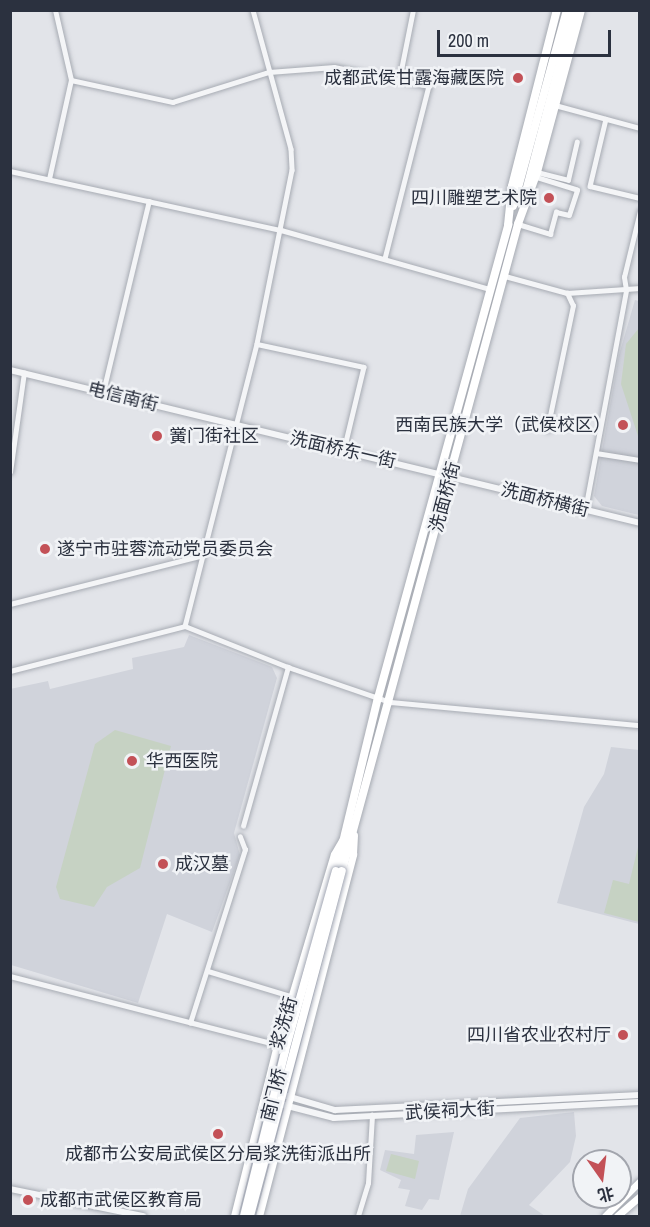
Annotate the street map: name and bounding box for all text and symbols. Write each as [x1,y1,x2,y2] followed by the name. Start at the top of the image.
[440,18,614,56] scale bar
[448,28,489,53] text: 200 m
[324,67,504,89] place label: 成都武侯甘露海藏医院
[509,69,527,87] marker: 成都武侯甘露海藏医院
[411,187,537,209] place label: 四川雕塑艺术院
[542,191,556,205] marker: 四川雕塑艺术院
[85,378,161,416] street label: 电信南街
[395,414,611,436] place label: 西南民族大学（武侯校区）
[616,418,630,432] marker: 西南民族大学（武侯校区）
[169,425,259,447] place label: 黉门街社区
[288,427,398,473] street label: 洗面桥东一街
[150,429,164,443] marker: 黉门街社区
[425,459,465,535] street label: 洗面桥街
[499,479,591,521] street label: 洗面桥横街
[57,538,273,560] place label: 遂宁市驻蓉流动党员委员会
[38,542,52,556] marker: 遂宁市驻蓉流动党员委员会
[146,750,218,772] place label: 华西医院
[123,752,141,770] marker: 华西医院
[175,853,229,875] place label: 成汉墓
[156,857,170,871] marker: 成汉墓
[266,994,302,1052] street label: 浆洗街
[467,1024,611,1046] place label: 四川省农业农村厅
[616,1028,630,1042] marker: 四川省农业农村厅
[257,1066,291,1124] street label: 南门桥
[404,1098,496,1124] street label: 武侯祠大街
[211,1127,225,1141] marker: 成都市公安局武侯区分局浆洗街派出所
[65,1143,371,1165] place label: 成都市公安局武侯区分局浆洗街派出所
[572,1149,632,1209] north arrow
[595,1182,616,1207] text: 北
[40,1189,202,1211] place label: 成都市武侯区教育局
[21,1193,35,1207] marker: 成都市武侯区教育局

